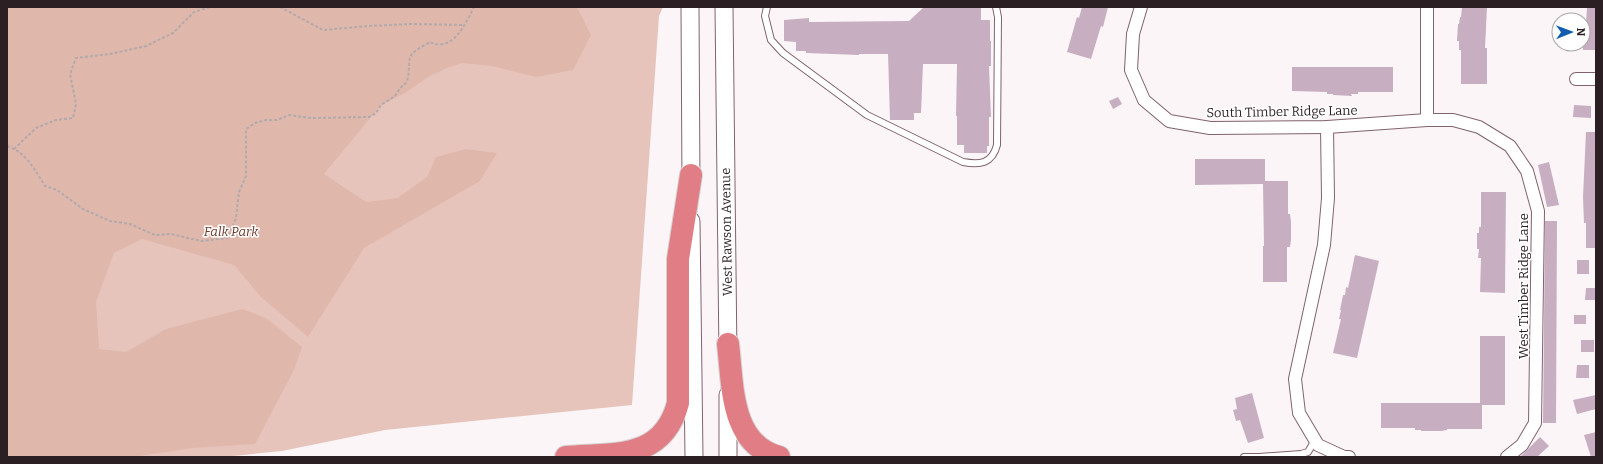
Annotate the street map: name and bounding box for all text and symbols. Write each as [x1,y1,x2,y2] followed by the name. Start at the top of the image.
[1551,12,1591,52] north arrow
[1574,27,1587,37] text: N
[1206,103,1358,120] street label: South Timber Ridge Lane
[718,168,735,296] street label: West Rawson Avenue
[1516,213,1531,359] street label: West Timber Ridge Lane
[204,224,259,239] park label: Falk Park

